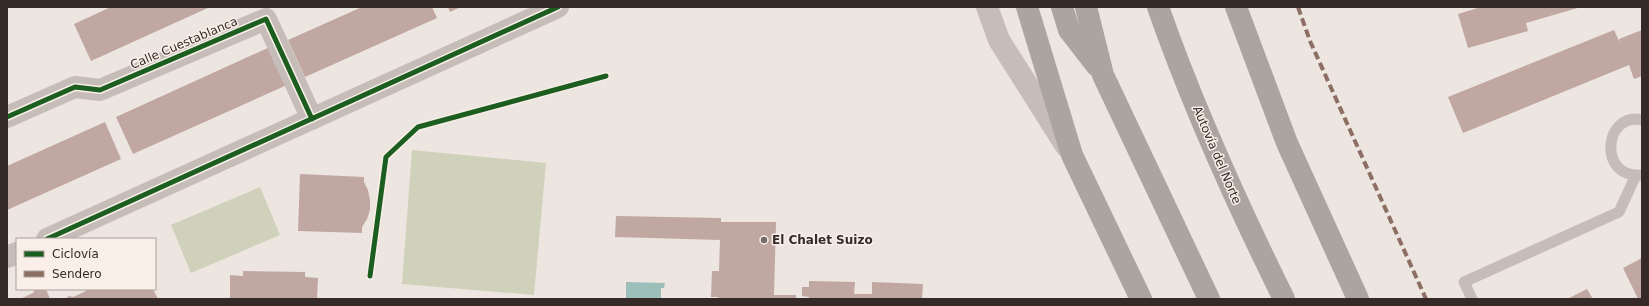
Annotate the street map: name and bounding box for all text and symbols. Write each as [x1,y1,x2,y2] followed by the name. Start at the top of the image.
[128,14,240,72] street label: Calle Cuestablanca
[1190,104,1244,206] street label: Autovía del Norte
[772,233,873,247] place label: El Chalet Suizo
[759,235,769,245] marker: El Chalet Suizo
[16,238,156,290] legend
[52,247,99,261] text: Ciclovía
[52,267,102,281] text: Sendero

